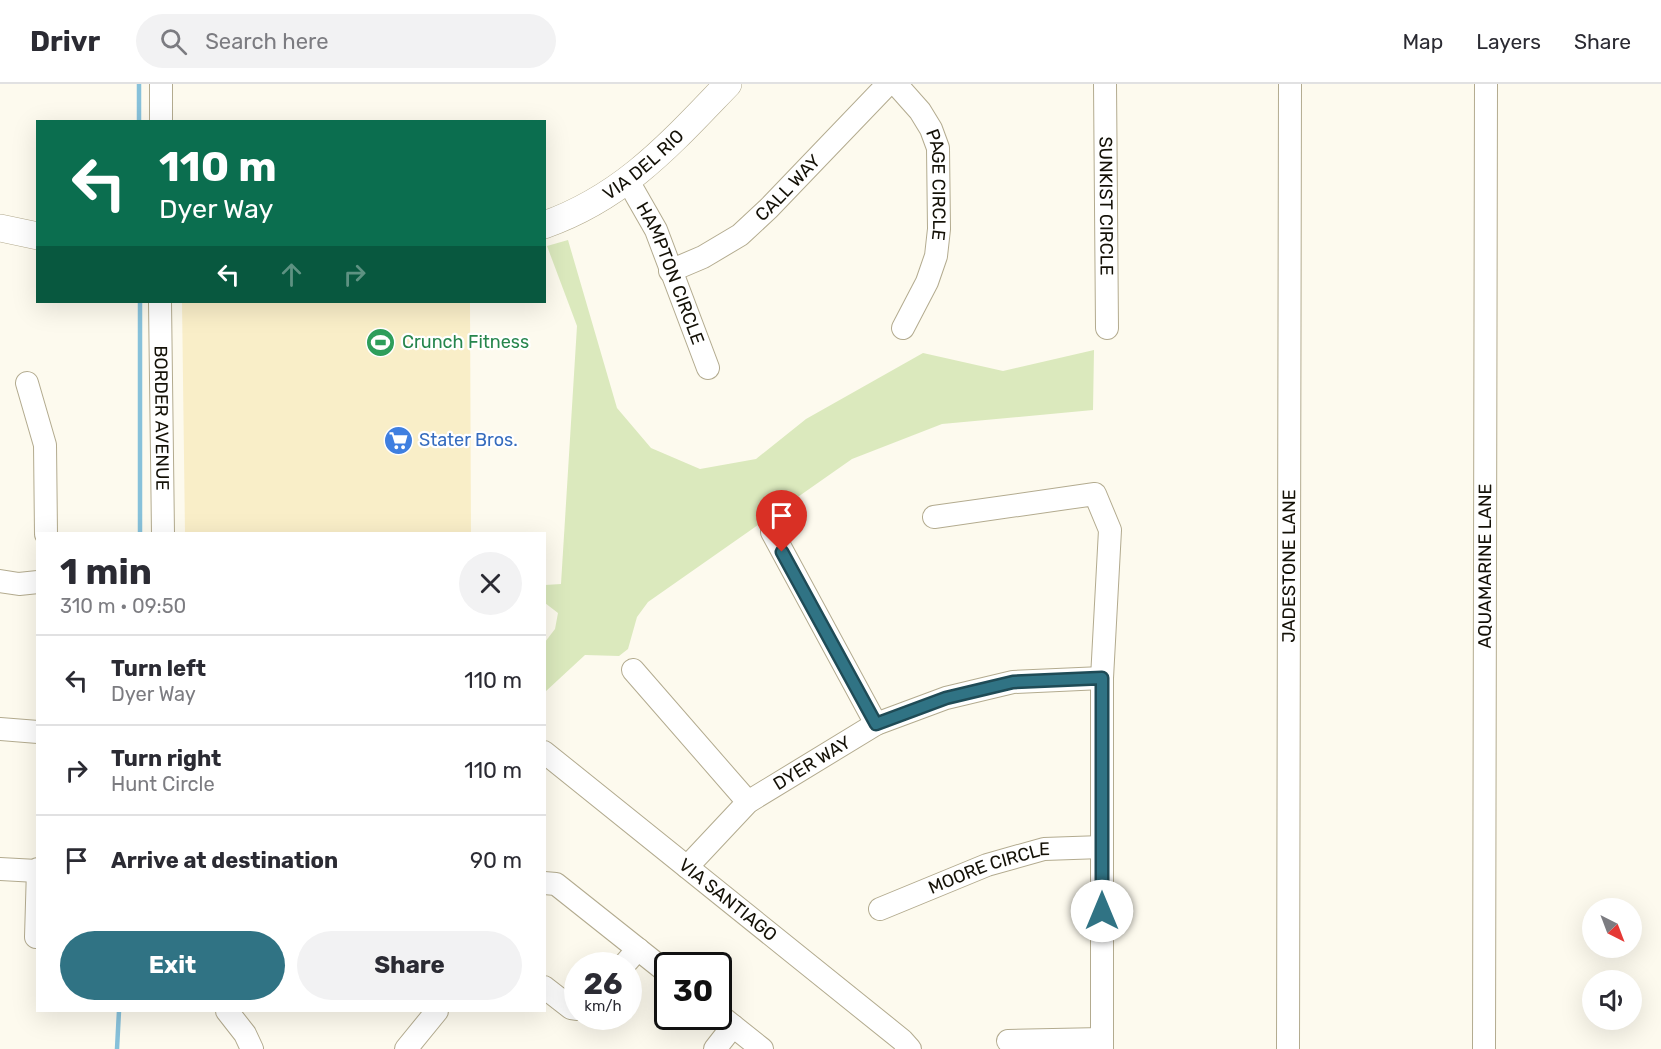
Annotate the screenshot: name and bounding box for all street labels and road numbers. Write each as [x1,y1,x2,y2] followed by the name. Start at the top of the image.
[599,125,688,205] street label: VIA DEL RIO
[921,126,950,242] street label: PAGE CIRCLE
[1094,136,1118,276] street label: SUNKIST CIRCLE
[751,150,825,226] street label: CALL WAY
[631,198,709,348] street label: HAMPTON CIRCLE
[150,345,173,491] street label: BORDER AVENUE
[1474,483,1496,649] street label: AQUAMARINE LANE
[1278,489,1300,643] street label: JADESTONE LANE
[769,731,855,795] street label: DYER WAY
[925,838,1050,899] street label: MOORE CIRCLE
[674,854,782,946] street label: VIA SANTIAGO

